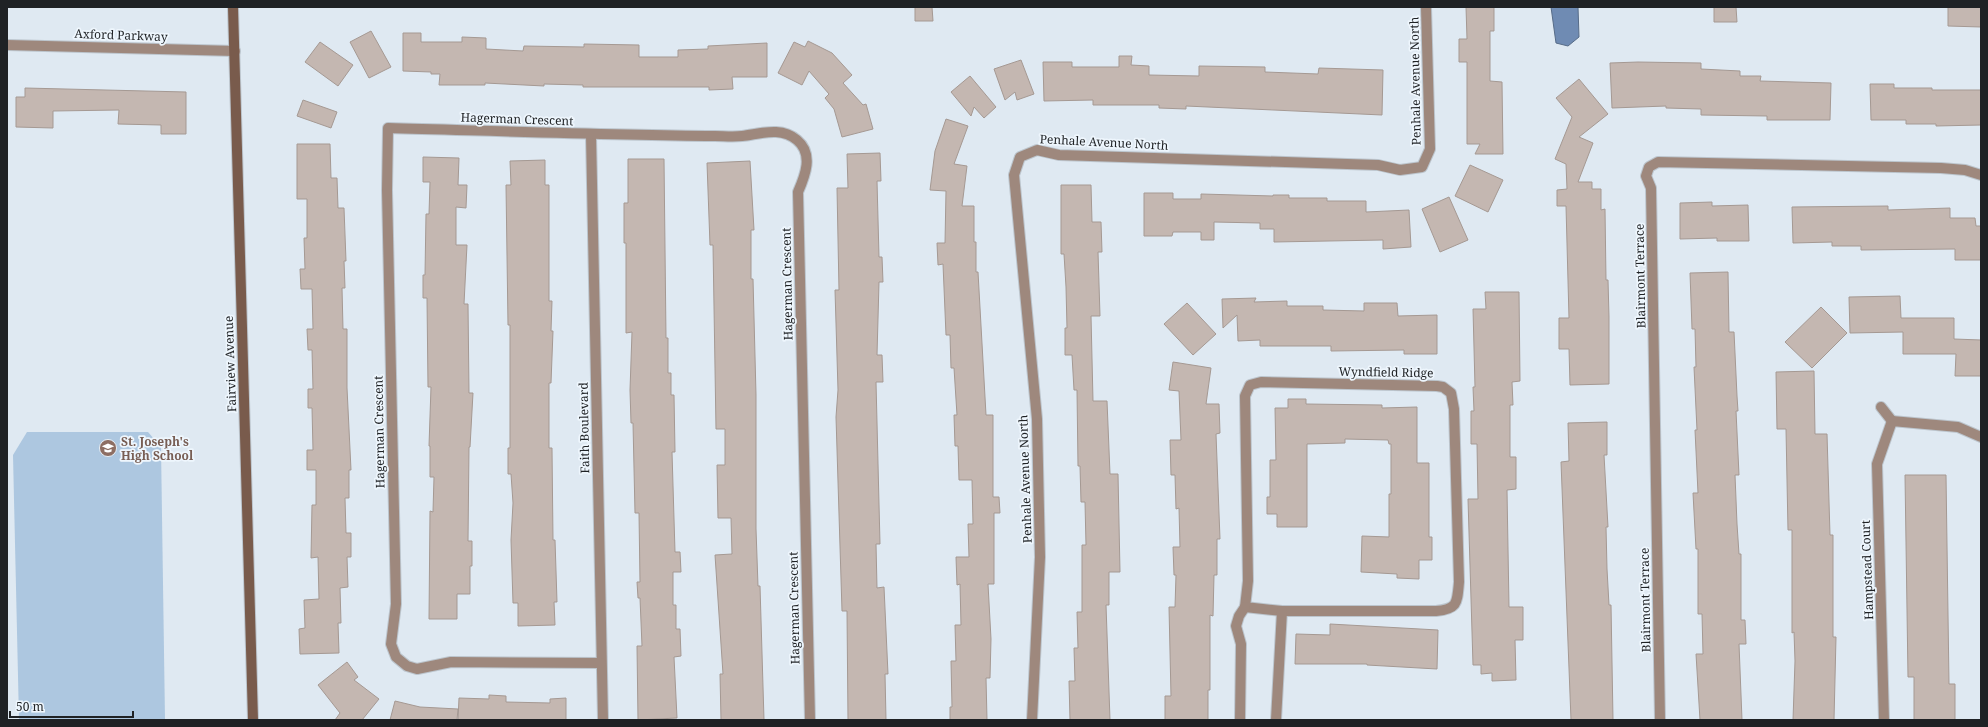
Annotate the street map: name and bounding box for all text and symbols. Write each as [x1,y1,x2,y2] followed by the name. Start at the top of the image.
[1405,16,1425,145] street label: Penhale Avenue North
[74,25,168,45] street label: Axford Parkway
[460,109,574,129] street label: Hagerman Crescent
[1039,130,1169,154] street label: Penhale Avenue North
[1631,224,1649,328] street label: Blairmont Terrace
[778,227,796,341] street label: Hagerman Crescent
[220,316,240,412] street label: Fairview Avenue
[1338,363,1434,381] street label: Wyndfield Ridge
[370,375,388,489] street label: Hagerman Crescent
[575,382,593,474] street label: Faith Boulevard
[1014,414,1036,544] street label: Penhale Avenue North
[121,433,194,464] place label: St. Joseph's High School
[98,438,118,458] school or university icon: St. Joseph's High School
[1857,520,1877,620] street label: Hampstead Court
[1636,548,1654,652] street label: Blairmont Terrace
[785,551,803,665] street label: Hagerman Crescent
[10,693,133,719] scale bar
[16,698,44,715] text: 50 m

